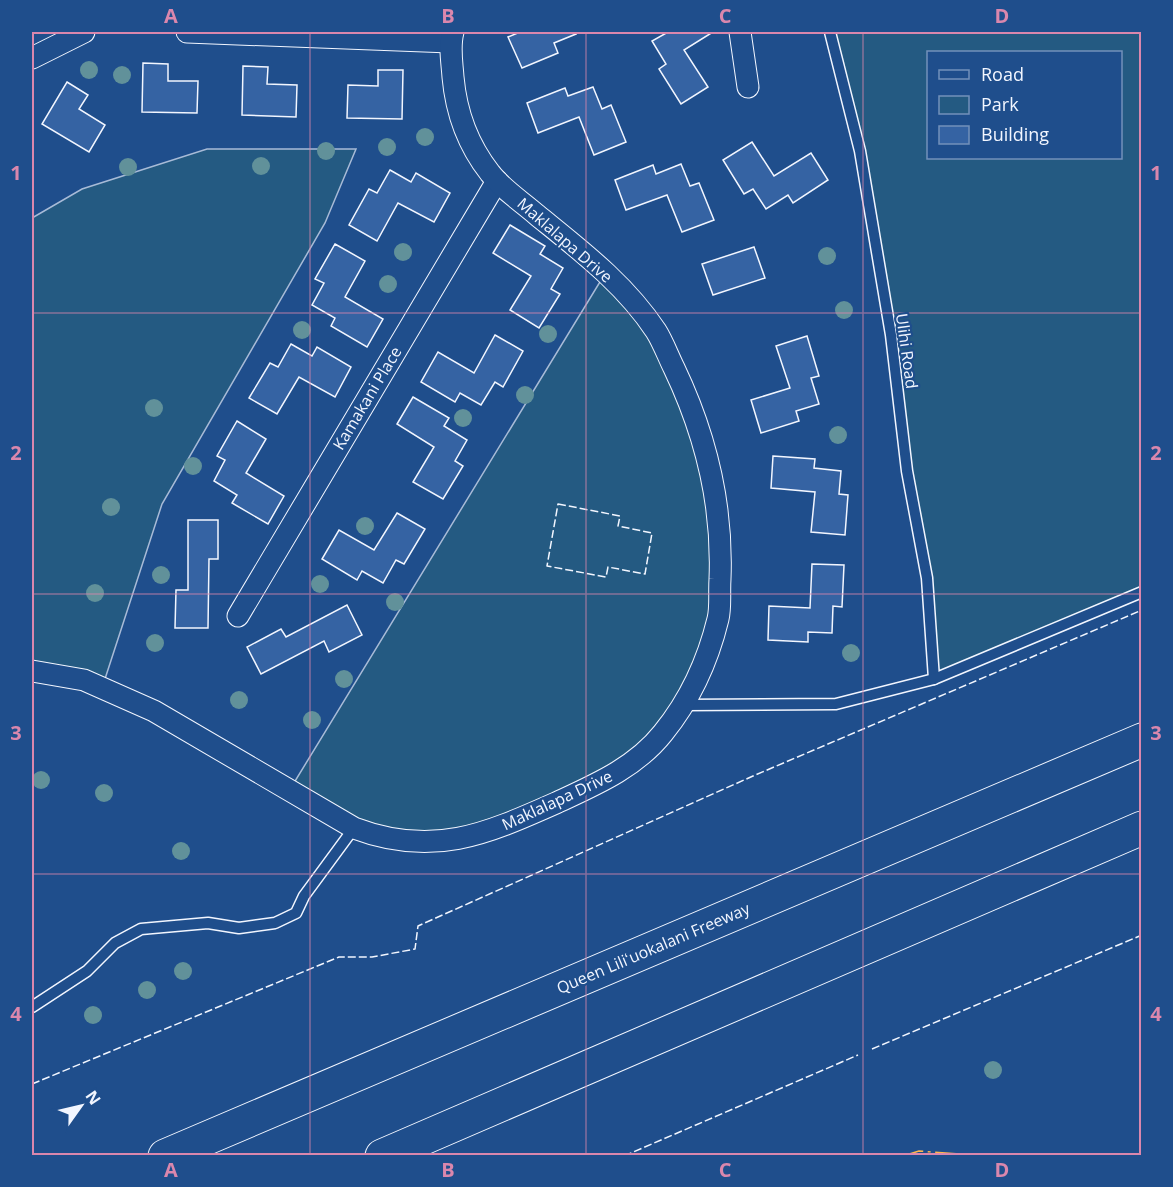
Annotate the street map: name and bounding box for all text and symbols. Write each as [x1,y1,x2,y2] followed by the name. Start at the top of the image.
[164,2,178,29] text: A
[441,2,455,29] text: B
[719,2,732,29] text: C
[995,2,1009,29] text: D
[927,51,1122,159] legend
[981,62,1024,86] text: Road
[981,92,1019,116] text: Park
[981,122,1049,146] text: Building
[10,159,22,186] text: 1
[1150,159,1162,186] text: 1
[513,192,617,288] street label: Maklalapa Drive
[891,312,923,390] street label: Ulihi Road
[327,342,407,454] street label: Kamakani Place
[10,439,22,466] text: 2
[1150,439,1162,466] text: 2
[10,719,22,746] text: 3
[1150,719,1162,746] text: 3
[498,765,616,835] street label: Maklalapa Drive
[553,897,754,999] street label: Queen Liliʻuokalani Freeway
[10,1000,22,1027] text: 4
[1150,1000,1162,1027] text: 4
[51,1076,111,1136] north arrow
[81,1086,106,1109] text: N
[164,1156,178,1183] text: A
[441,1156,455,1183] text: B
[719,1156,732,1183] text: C
[995,1156,1009,1183] text: D

